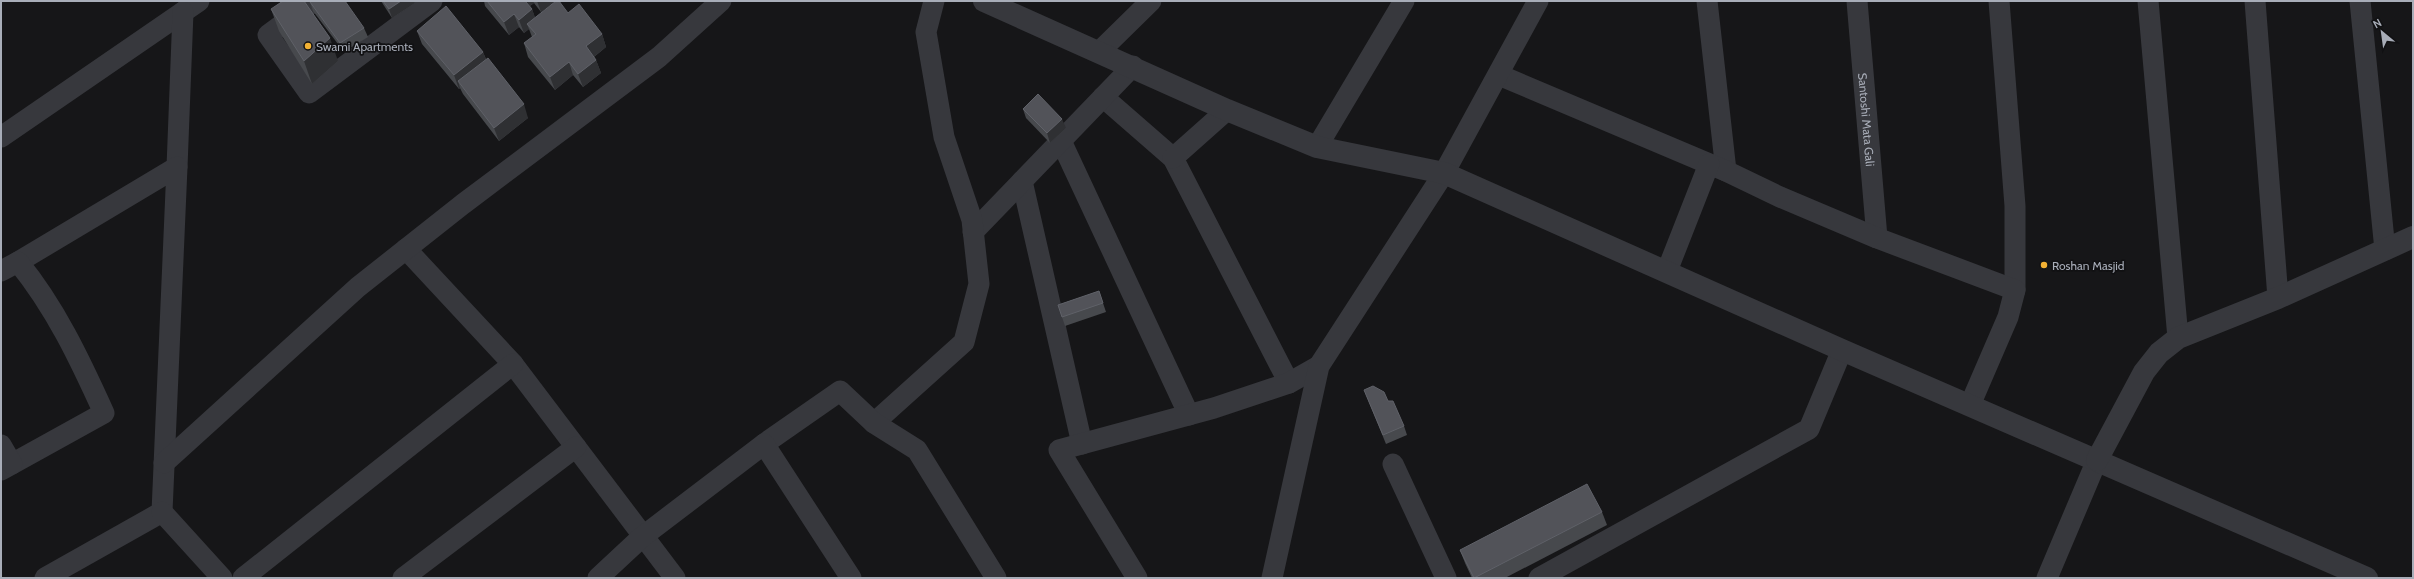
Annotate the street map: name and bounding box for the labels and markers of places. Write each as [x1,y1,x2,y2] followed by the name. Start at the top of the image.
[316,39,413,54] place label: Swami Apartments
[303,41,313,51] marker: Swami Apartments
[2052,258,2124,273] place label: Roshan Masjid
[2039,260,2049,270] marker: Roshan Masjid

